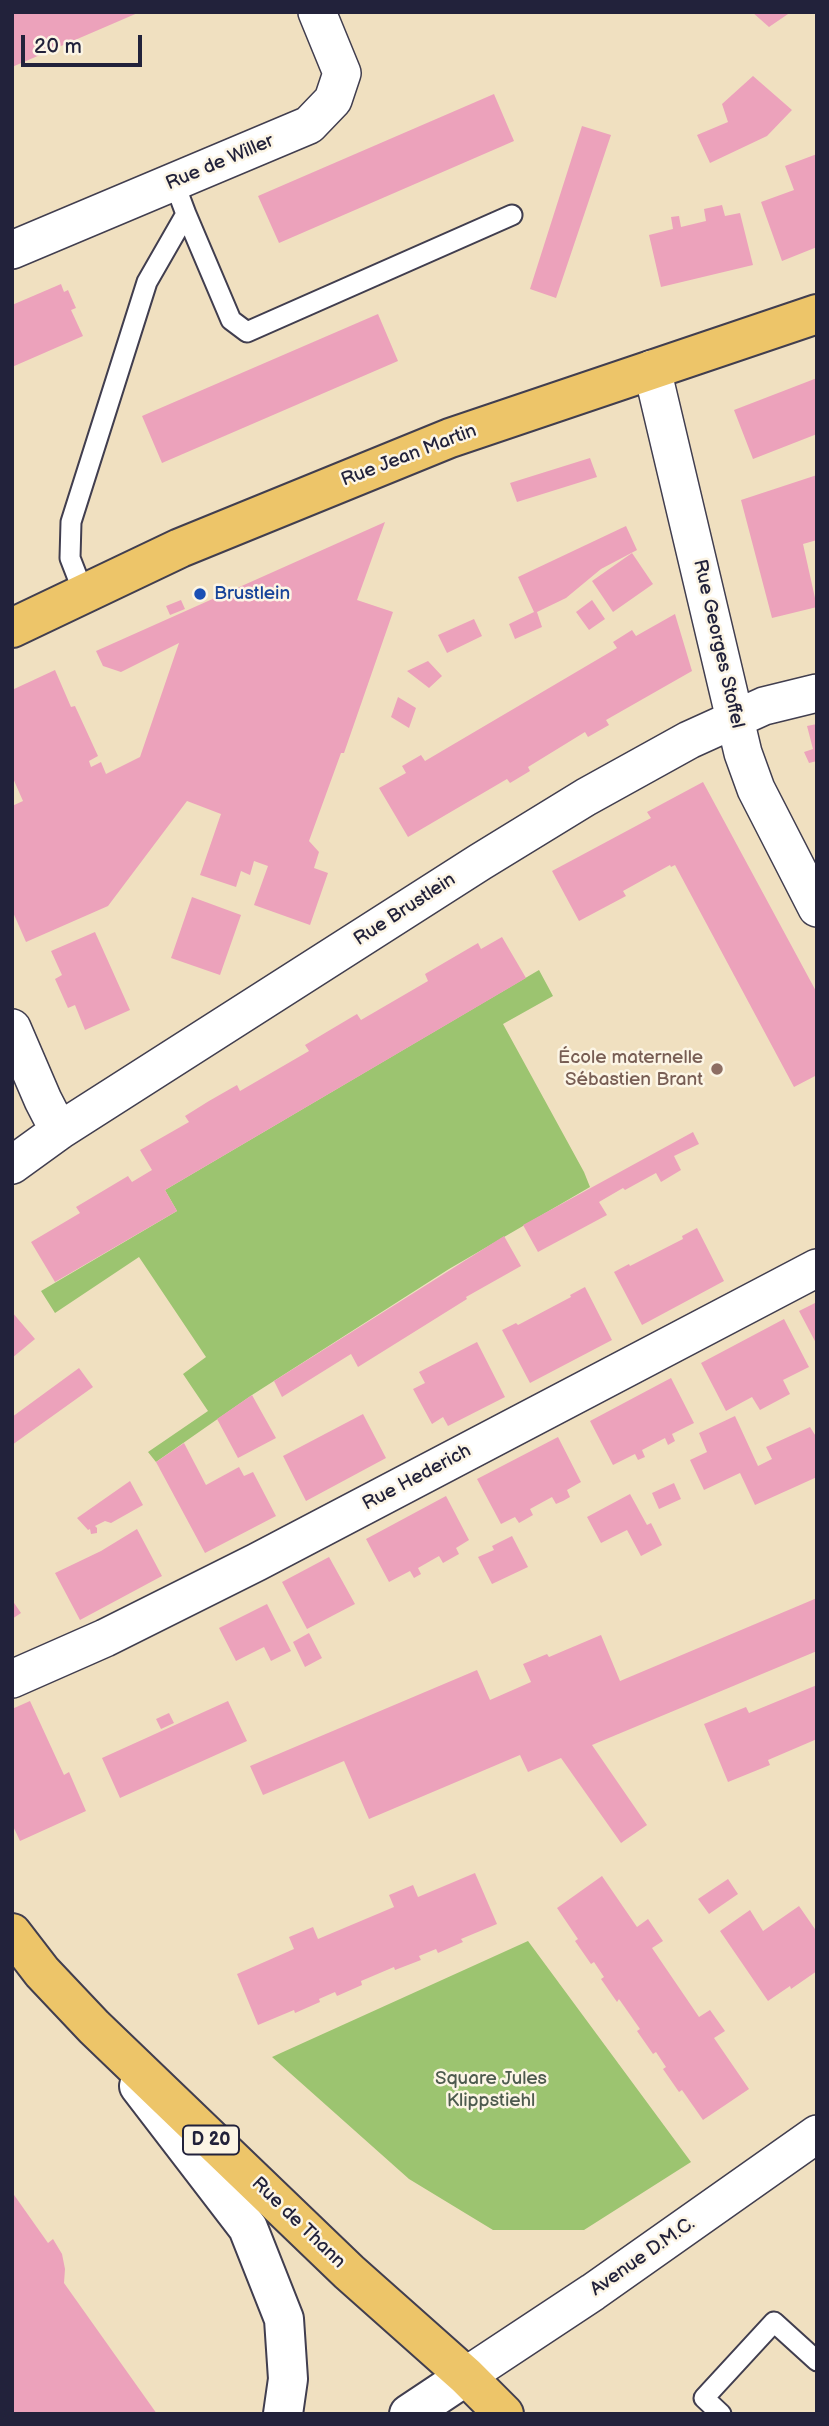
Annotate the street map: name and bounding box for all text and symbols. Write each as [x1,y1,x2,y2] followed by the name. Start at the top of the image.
[24,21,145,65] scale bar
[34,34,82,59] text: 20 m
[163,130,277,196] street label: Rue de Willer
[338,420,480,492] street label: Rue Jean Martin
[687,557,749,731] street label: Rue Georges Stoffel
[214,583,290,605] place label: Brustlein
[192,586,208,602] marker: Brustlein
[350,869,460,951] street label: Rue Brustlein
[558,1047,703,1091] place label: École maternelle Sébastien Brant
[709,1061,725,1077] marker: École maternelle Sébastien Brant
[359,1440,475,1516] street label: Rue Hederich
[435,2068,547,2112] park label: Square Jules Klippstiehl
[183,2126,239,2154] road number: D 20
[246,2173,350,2273] street label: Rue de Thann
[586,2213,700,2301] street label: Avenue D.M.C.

